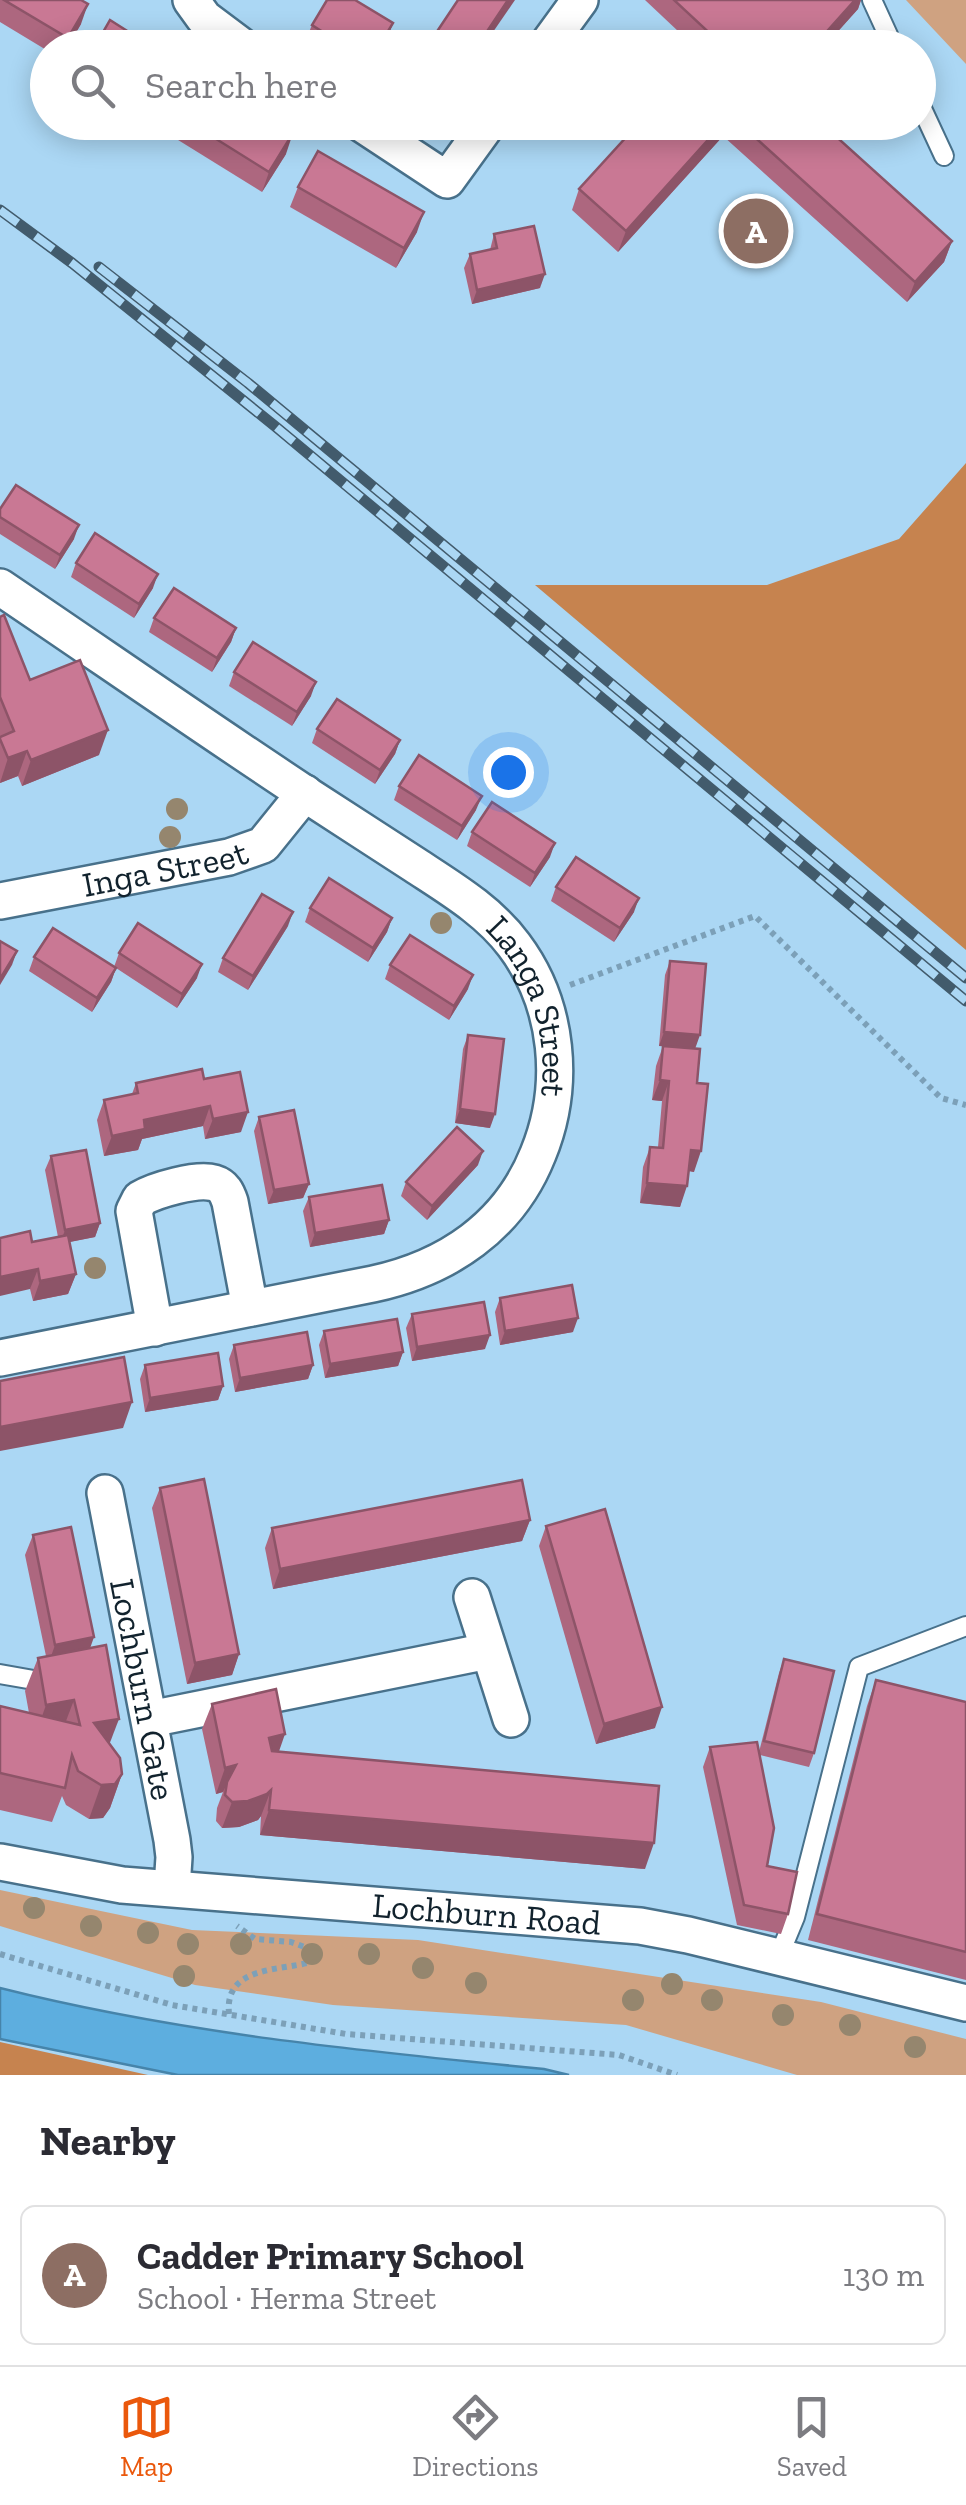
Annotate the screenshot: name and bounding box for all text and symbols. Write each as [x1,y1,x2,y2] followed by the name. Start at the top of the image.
[30,30,936,140] search box
[65,58,120,113] icon: search
[145,62,337,108] text: Search here
[724,194,788,268] pin: A
[483,747,534,798] your location
[79,831,254,906] street label: Inga Street
[478,907,576,1099] street label: Langa Street
[101,1575,185,1804] street label: Lochburn Gate
[371,1884,603,1944] street label: Lochburn Road
[40,2115,176,2166] text: Nearby
[137,2233,524,2279] text: Cadder Primary School
[64,2256,85,2294] text: A
[843,2256,924,2294] text: 130 m
[137,2279,436,2317] text: School · Herma Street
[119,2390,174,2483] tab: Map
[412,2390,539,2483] tab: Directions
[777,2390,847,2483] tab: Saved

